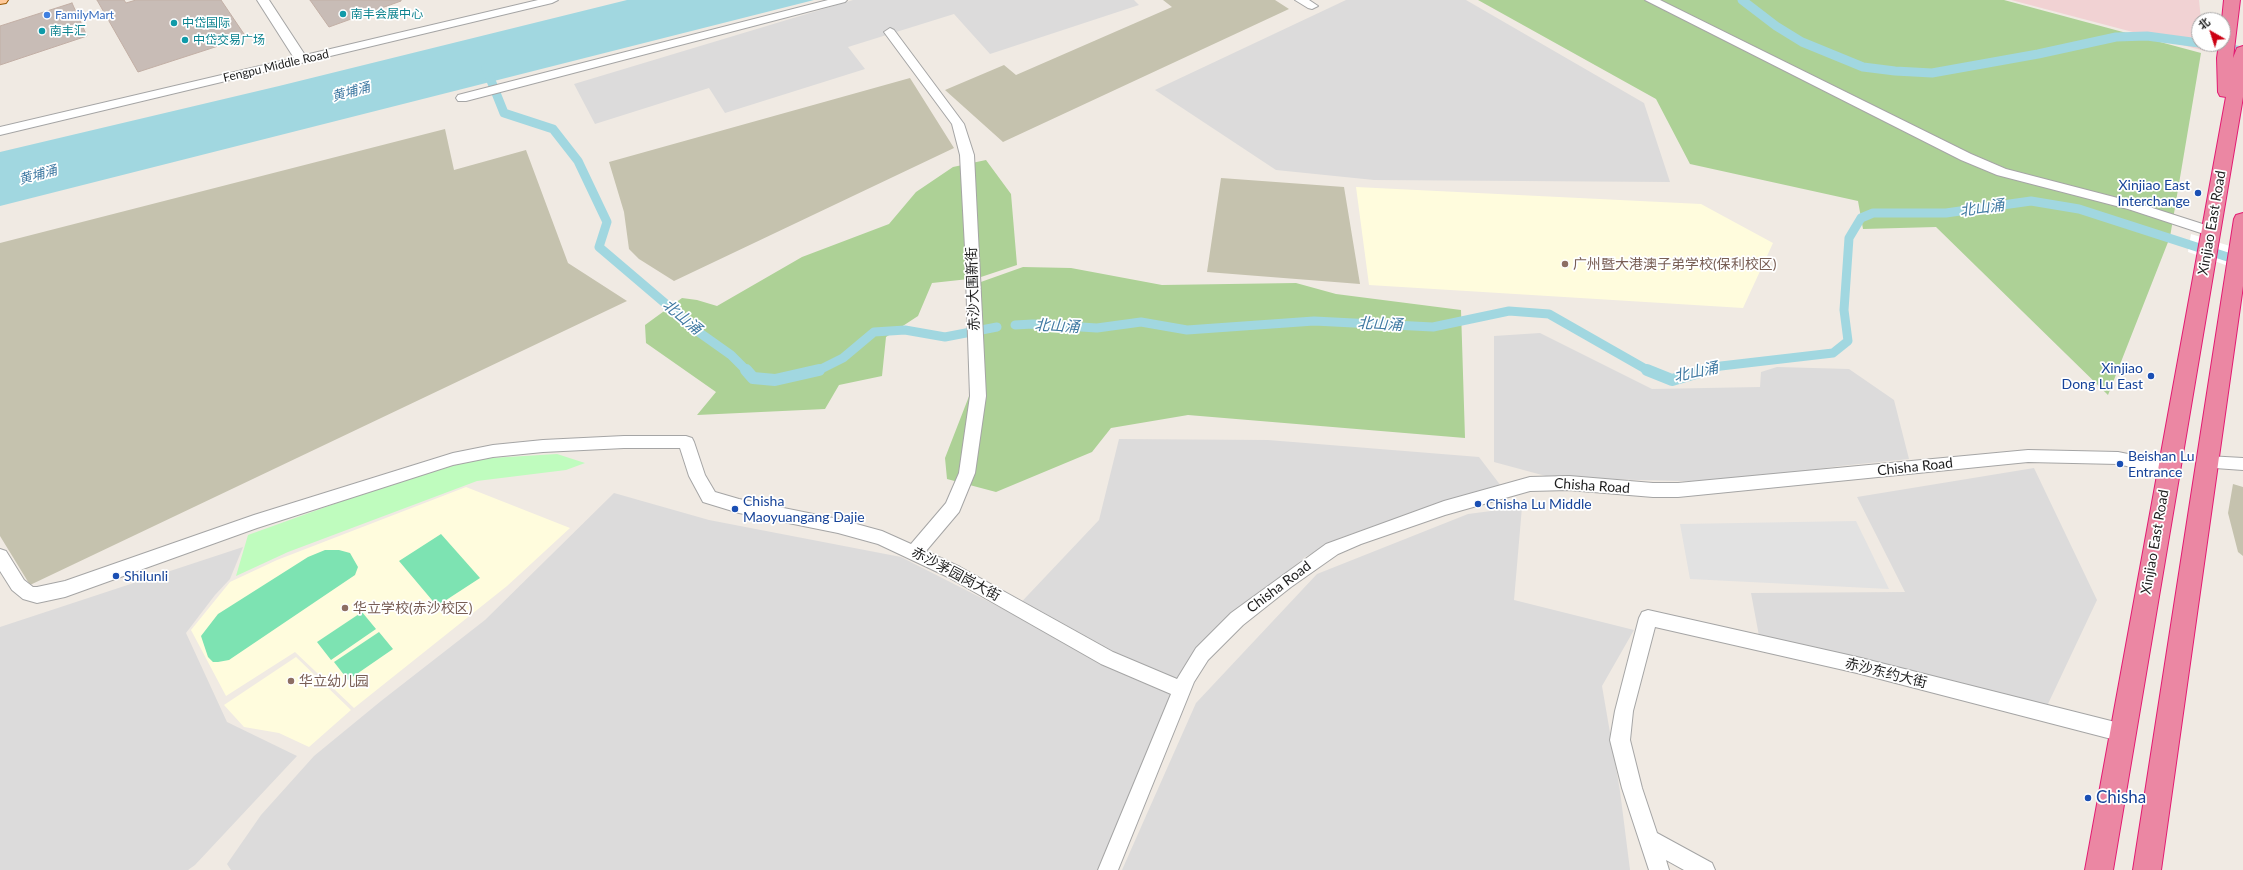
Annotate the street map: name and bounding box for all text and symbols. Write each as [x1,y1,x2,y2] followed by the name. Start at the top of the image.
[351,7,423,21] place label: 南丰会展中心
[55,8,114,22] place label: FamilyMart
[338,9,348,19] marker: 南丰会展中心
[42,10,52,20] marker: FamilyMart
[2191,12,2231,52] north arrow
[2195,15,2212,32] text: 北
[182,16,230,30] place label: 中岱国际
[169,18,179,28] marker: 中岱国际
[50,24,86,38] place label: 南丰汇
[37,26,47,36] marker: 南丰汇
[193,33,265,47] place label: 中岱交易广场
[180,35,190,45] marker: 中岱交易广场
[222,47,330,85] street label: Fengpu Middle Road
[330,79,372,105] water label: 黄埔涌
[17,162,59,188] water label: 黄埔涌
[2195,169,2229,277] street label: Xinjiao East Road
[2117,177,2190,210] place label: Xinjiao East Interchange
[2193,188,2203,198] marker: Xinjiao East Interchange
[1958,196,2006,220] water label: 北山涌
[963,247,983,331] street label: 赤沙大围新街
[1573,256,1776,272] place label: 广州暨大港澳子弟学校(保利校区)
[1560,259,1570,269] marker: 广州暨大港澳子弟学校(保利校区)
[659,296,705,338] water label: 北山涌
[1357,314,1403,334] water label: 北山涌
[1034,316,1080,336] water label: 北山涌
[1672,359,1720,385] water label: 北山涌
[2062,360,2143,392] place label: Xinjiao Dong Lu East
[2146,371,2156,381] marker: Xinjiao Dong Lu East
[2128,448,2195,480] place label: Beishan Lu Entrance
[1876,455,1954,479] street label: Chisha Road
[2115,459,2125,469] marker: Beishan Lu Entrance
[1554,475,1630,497] street label: Chisha Road
[2138,488,2172,596] street label: Xinjiao East Road
[743,493,865,526] place label: Chisha Maoyuangang Dajie
[1486,496,1592,512] place label: Chisha Lu Middle
[1473,499,1483,509] marker: Chisha Lu Middle
[730,504,740,514] marker: Chisha Maoyuangang Dajie
[909,544,1003,604] street label: 赤沙茅园岗大街
[1244,557,1314,617] street label: Chisha Road
[124,568,168,584] place label: Shilunli
[111,571,121,581] marker: Shilunli
[353,600,472,616] place label: 华立学校(赤沙校区)
[340,603,350,613] marker: 华立学校(赤沙校区)
[1843,655,1929,691] street label: 赤沙东约大街
[299,673,369,689] place label: 华立幼儿园
[286,676,296,686] marker: 华立幼儿园
[2096,788,2146,808] place label: Chisha
[2083,793,2093,803] marker: Chisha

